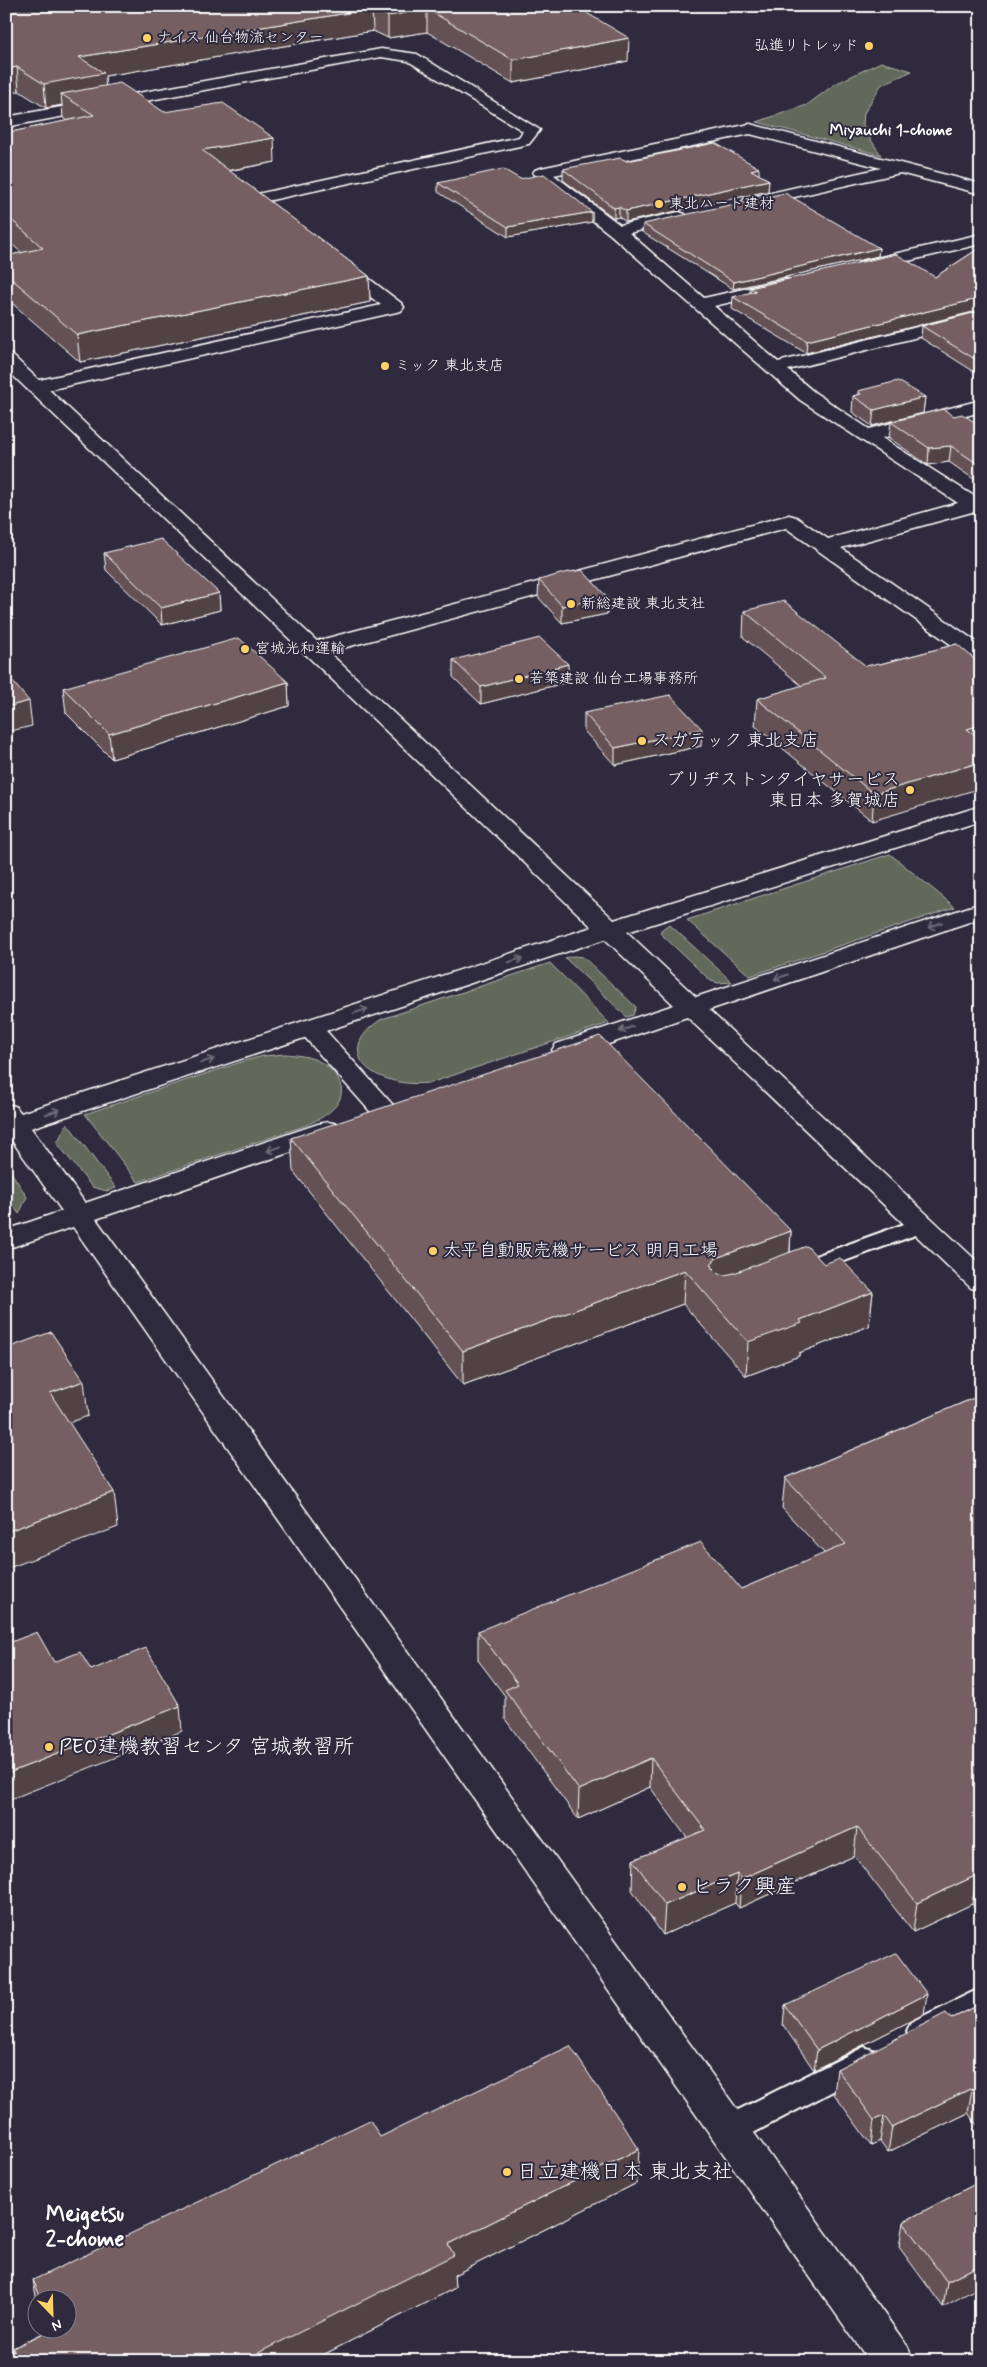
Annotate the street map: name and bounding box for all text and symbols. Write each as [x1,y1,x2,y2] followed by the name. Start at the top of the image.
[157,28,324,48] place label: ナイス 仙台物流センター
[141,32,153,44] marker: ナイス 仙台物流センター
[754,36,859,56] place label: 弘進リトレッド
[863,40,875,52] marker: 弘進リトレッド
[830,120,952,141] district label: Miyauchi 1-chome
[669,194,774,214] place label: 東北ハート建材
[653,198,665,210] marker: 東北ハート建材
[395,356,504,376] place label: ミック 東北支店
[379,360,391,372] marker: ミック 東北支店
[581,594,705,614] place label: 新総建設 東北支社
[565,598,577,610] marker: 新総建設 東北支社
[255,639,345,659] place label: 宮城光和運輸
[239,643,251,655] marker: 宮城光和運輸
[529,669,698,689] place label: 若築建設 仙台工場事務所
[513,673,525,685] marker: 若築建設 仙台工場事務所
[652,729,819,753] place label: スガテック 東北支店
[636,735,648,747] marker: スガテック 東北支店
[666,768,900,813] place label: ブリヂストンタイヤサービス 東日本 多賀城店
[904,784,916,796] marker: ブリヂストンタイヤサービス 東日本 多賀城店
[927,921,943,930] one-way arrow
[508,955,524,965] one-way arrow
[773,973,789,982] one-way arrow
[353,1006,369,1015] one-way arrow
[619,1025,635,1034] one-way arrow
[199,1056,215,1066] one-way arrow
[44,1107,60,1116] one-way arrow
[267,1145,282,1154] one-way arrow
[443,1239,718,1263] place label: 太平自動販売機サービス 明月工場
[427,1245,439,1257] marker: 太平自動販売機サービス 明月工場
[59,1733,354,1761] place label: PEO建機教習センタ 宮城教習所
[43,1741,55,1753] marker: PEO建機教習センタ 宮城教習所
[692,1873,797,1901] place label: ヒラク興産
[676,1881,688,1893] marker: ヒラク興産
[517,2158,733,2186] place label: 日立建機日本 東北支社
[501,2166,513,2178] marker: 日立建機日本 東北支社
[45,2201,125,2254] district label: Meigetsu 2-chome
[28,2290,78,2340] north arrow
[49,2315,64,2335] text: N

